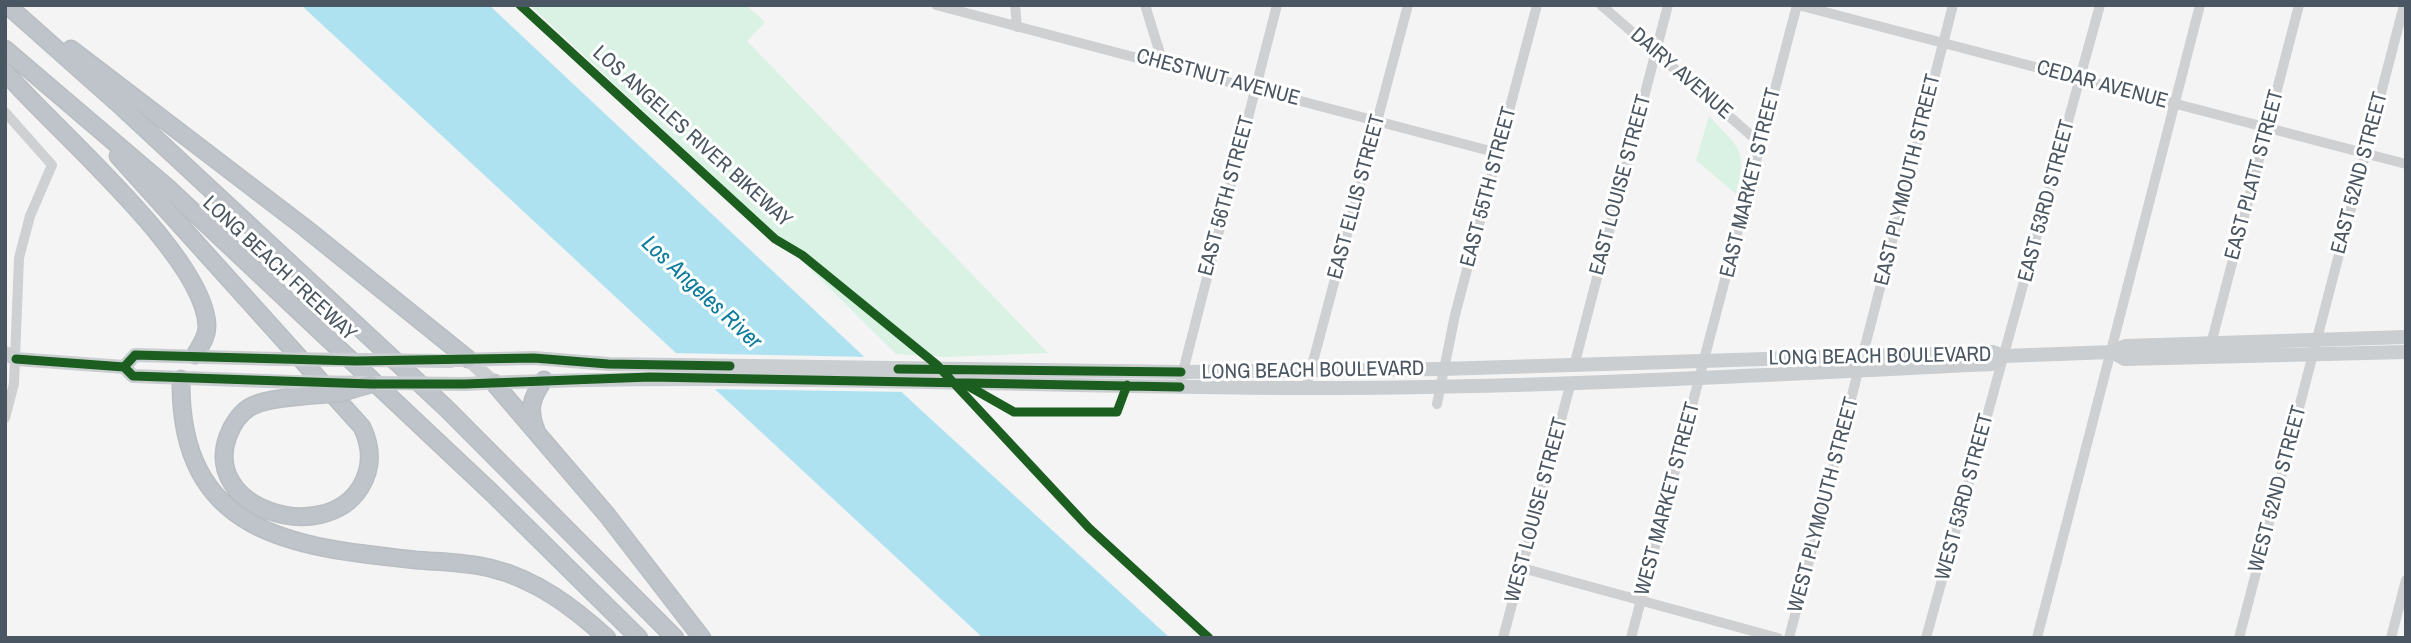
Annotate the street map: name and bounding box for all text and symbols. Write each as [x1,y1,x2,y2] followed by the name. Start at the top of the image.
[1625,23,1737,125] street label: DAIRY AVENUE
[587,41,797,233] street label: LOS ANGELES RIVER BIKEWAY
[1134,44,1302,112] street label: CHESTNUT AVENUE
[2034,55,2170,115] street label: CEDAR AVENUE
[1870,72,1946,288] street label: EAST PLYMOUTH STREET
[1715,86,1787,280] street label: EAST MARKET STREET
[2220,87,2290,263] street label: EAST PLATT STREET
[2326,89,2394,257] street label: EAST 52ND STREET
[1585,92,1657,278] street label: EAST LOUISE STREET
[1456,104,1522,270] street label: EAST 55TH STREET
[1323,112,1391,282] street label: EAST ELLIS STREET
[1194,113,1260,279] street label: EAST 56TH STREET
[2013,117,2081,285] street label: EAST 53RD STREET
[197,191,361,347] street label: LONG BEACH FREEWAY
[635,230,767,356] water label: Los Angeles River
[1768,342,1992,372] street label: LONG BEACH BOULEVARD
[1201,356,1425,386] street label: LONG BEACH BOULEVARD
[1783,395,1865,615] street label: WEST PLYMOUTH STREET
[1630,400,1706,598] street label: WEST MARKET STREET
[2244,403,2312,575] street label: WEST 52ND STREET
[1931,411,1999,583] street label: WEST 53RD STREET
[1500,415,1574,605] street label: WEST LOUISE STREET

